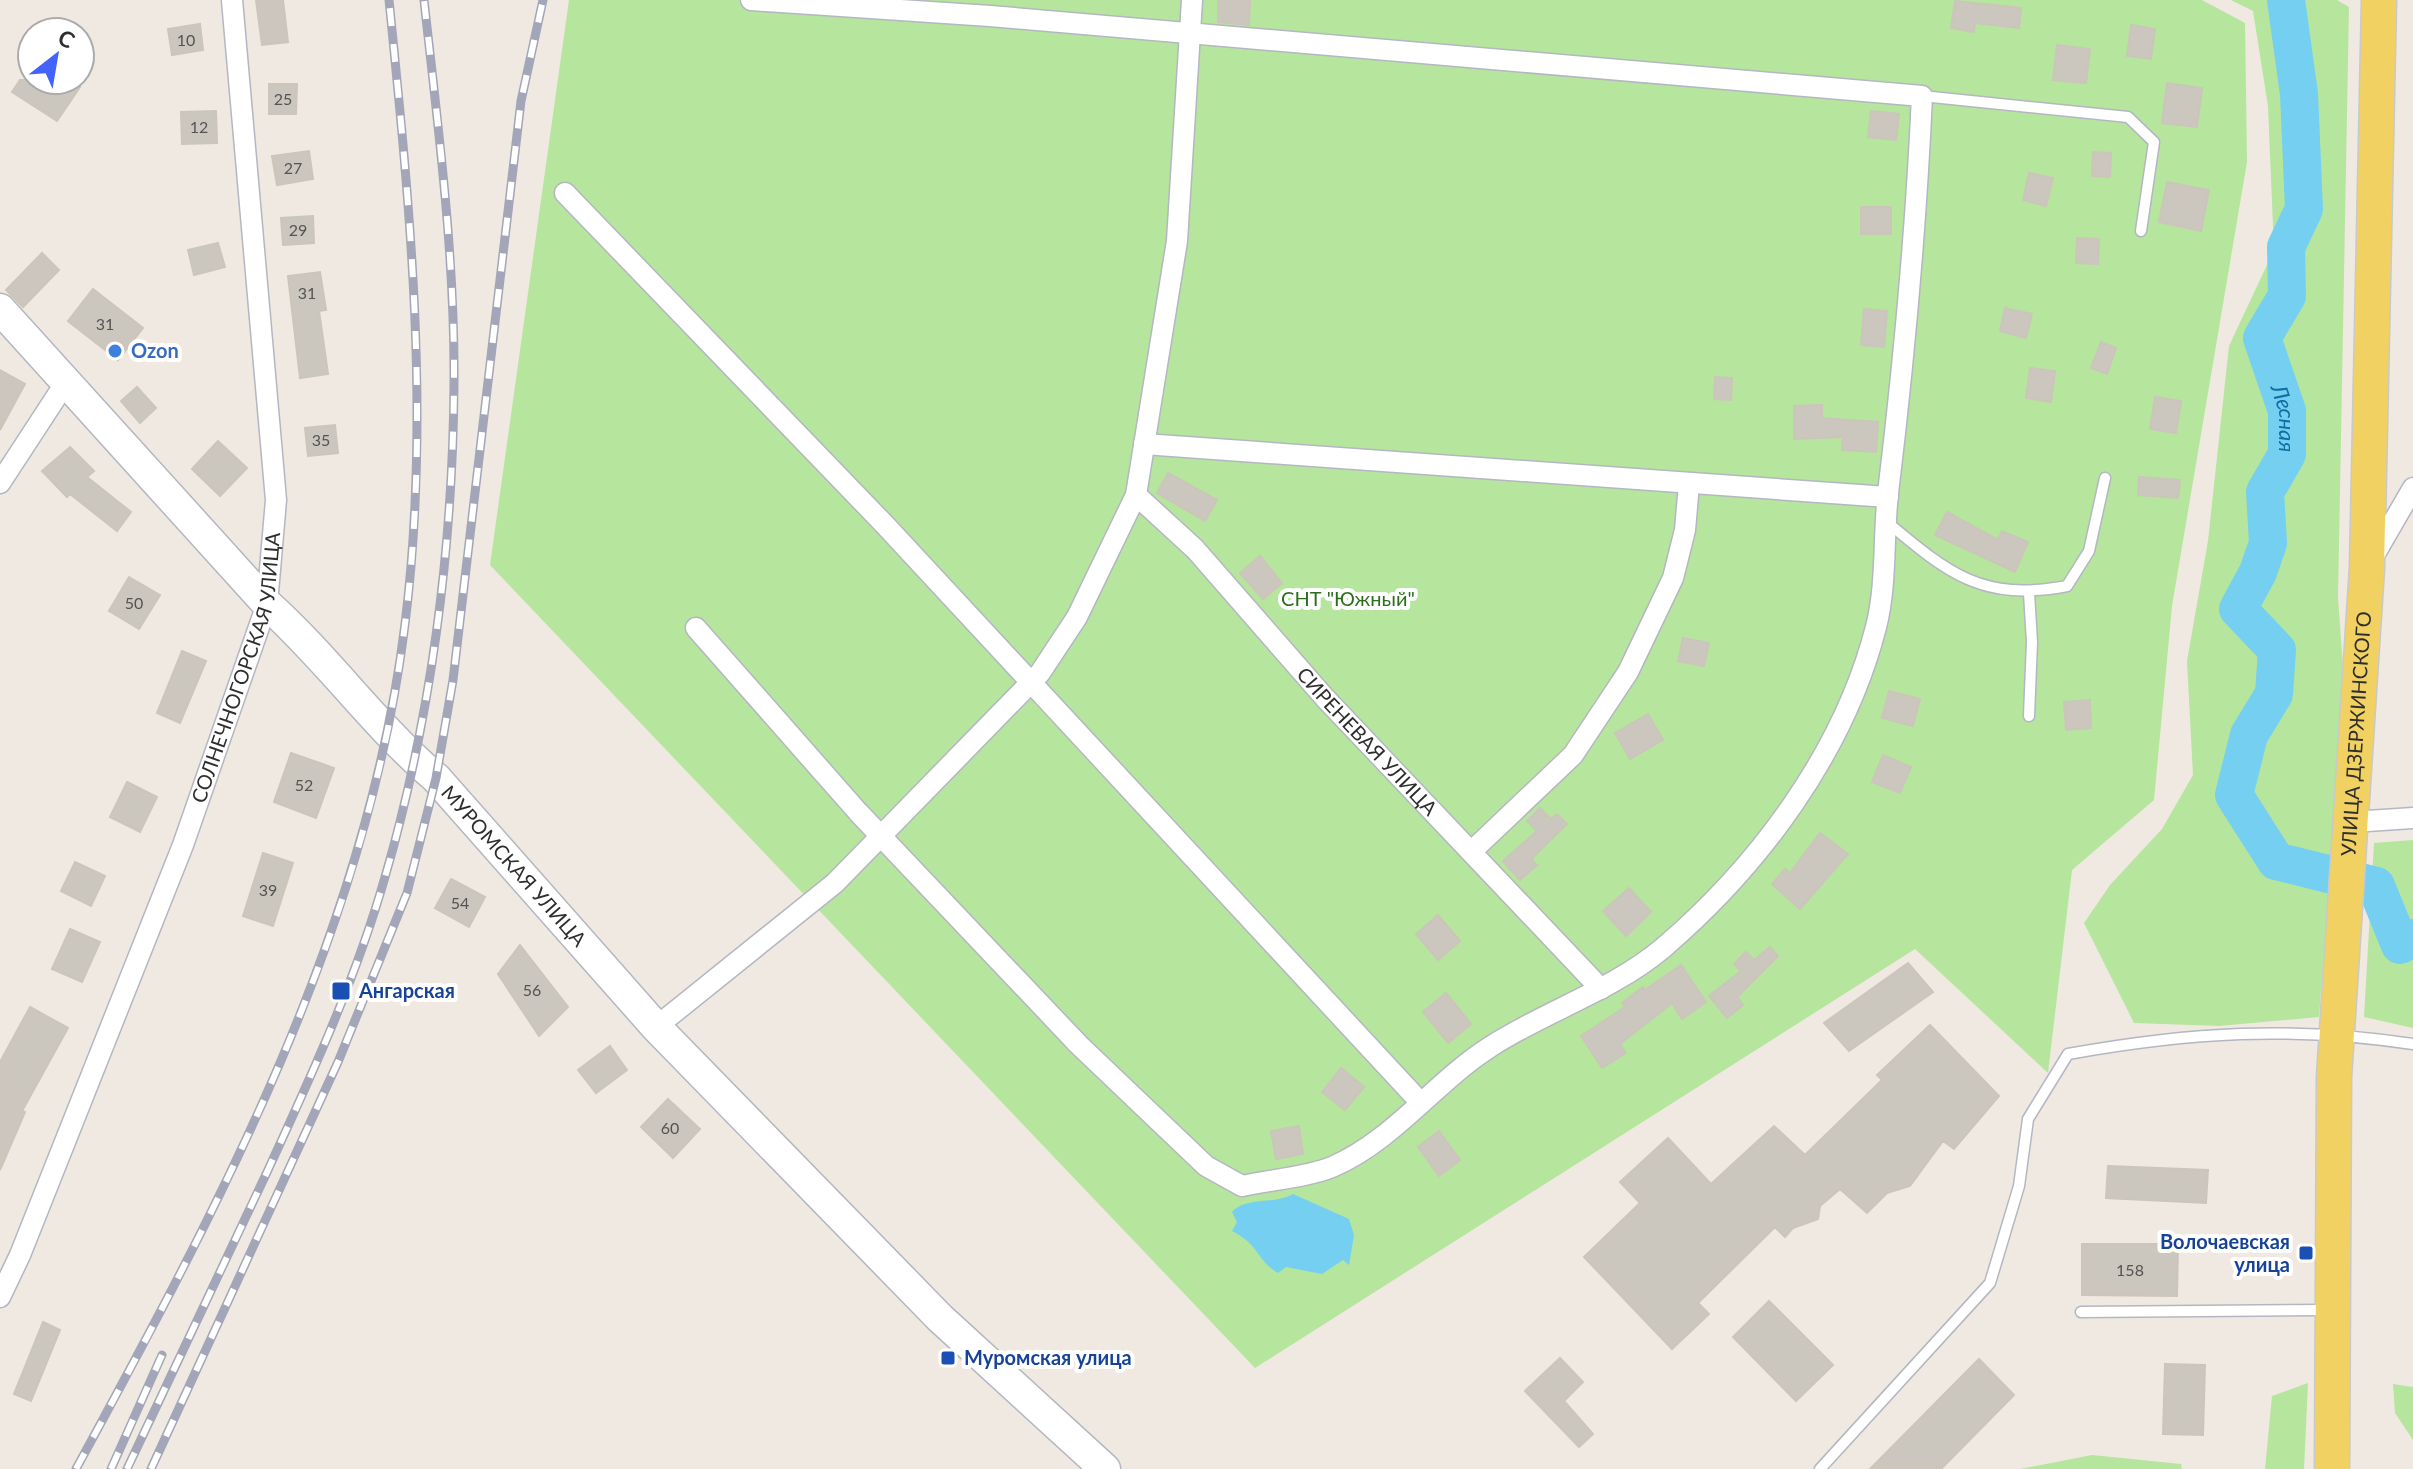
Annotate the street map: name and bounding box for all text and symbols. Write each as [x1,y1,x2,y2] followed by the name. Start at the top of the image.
[16,16,96,96] north arrow
[53,23,80,54] text: С
[177,30,195,49] house number: 10
[274,89,292,108] house number: 25
[190,117,208,136] house number: 12
[284,158,302,177] house number: 27
[289,220,307,239] house number: 29
[298,283,316,302] house number: 31
[96,314,114,333] house number: 31
[131,338,179,362] place label: Ozon
[106,342,124,360] marker: Ozon
[2265,379,2301,452] water label: Лесная
[312,430,330,449] house number: 35
[186,531,284,806] street label: СОЛНЕЧНОГОРСКАЯ УЛИЦА
[1281,586,1415,610] park label: СНТ "Южный"
[125,593,143,612] house number: 50
[2335,610,2375,857] street label: УЛИЦА ДЗЕРЖИНСКОГО
[1293,662,1443,820] street label: СИРЕНЕВАЯ УЛИЦА
[295,775,313,794] house number: 52
[437,780,592,951] street label: МУРОМСКАЯ УЛИЦА
[259,880,277,899] house number: 39
[451,893,469,912] house number: 54
[358,978,455,1002] place label: Ангарская
[330,980,352,1002] marker: Ангарская
[523,980,541,999] house number: 56
[661,1118,679,1137] house number: 60
[2160,1229,2290,1276] place label: Волочаевская улица
[2297,1244,2315,1262] marker: Волочаевская улица
[2116,1260,2144,1279] house number: 158
[964,1345,1132,1369] place label: Муромская улица
[939,1349,957,1367] marker: Муромская улица

